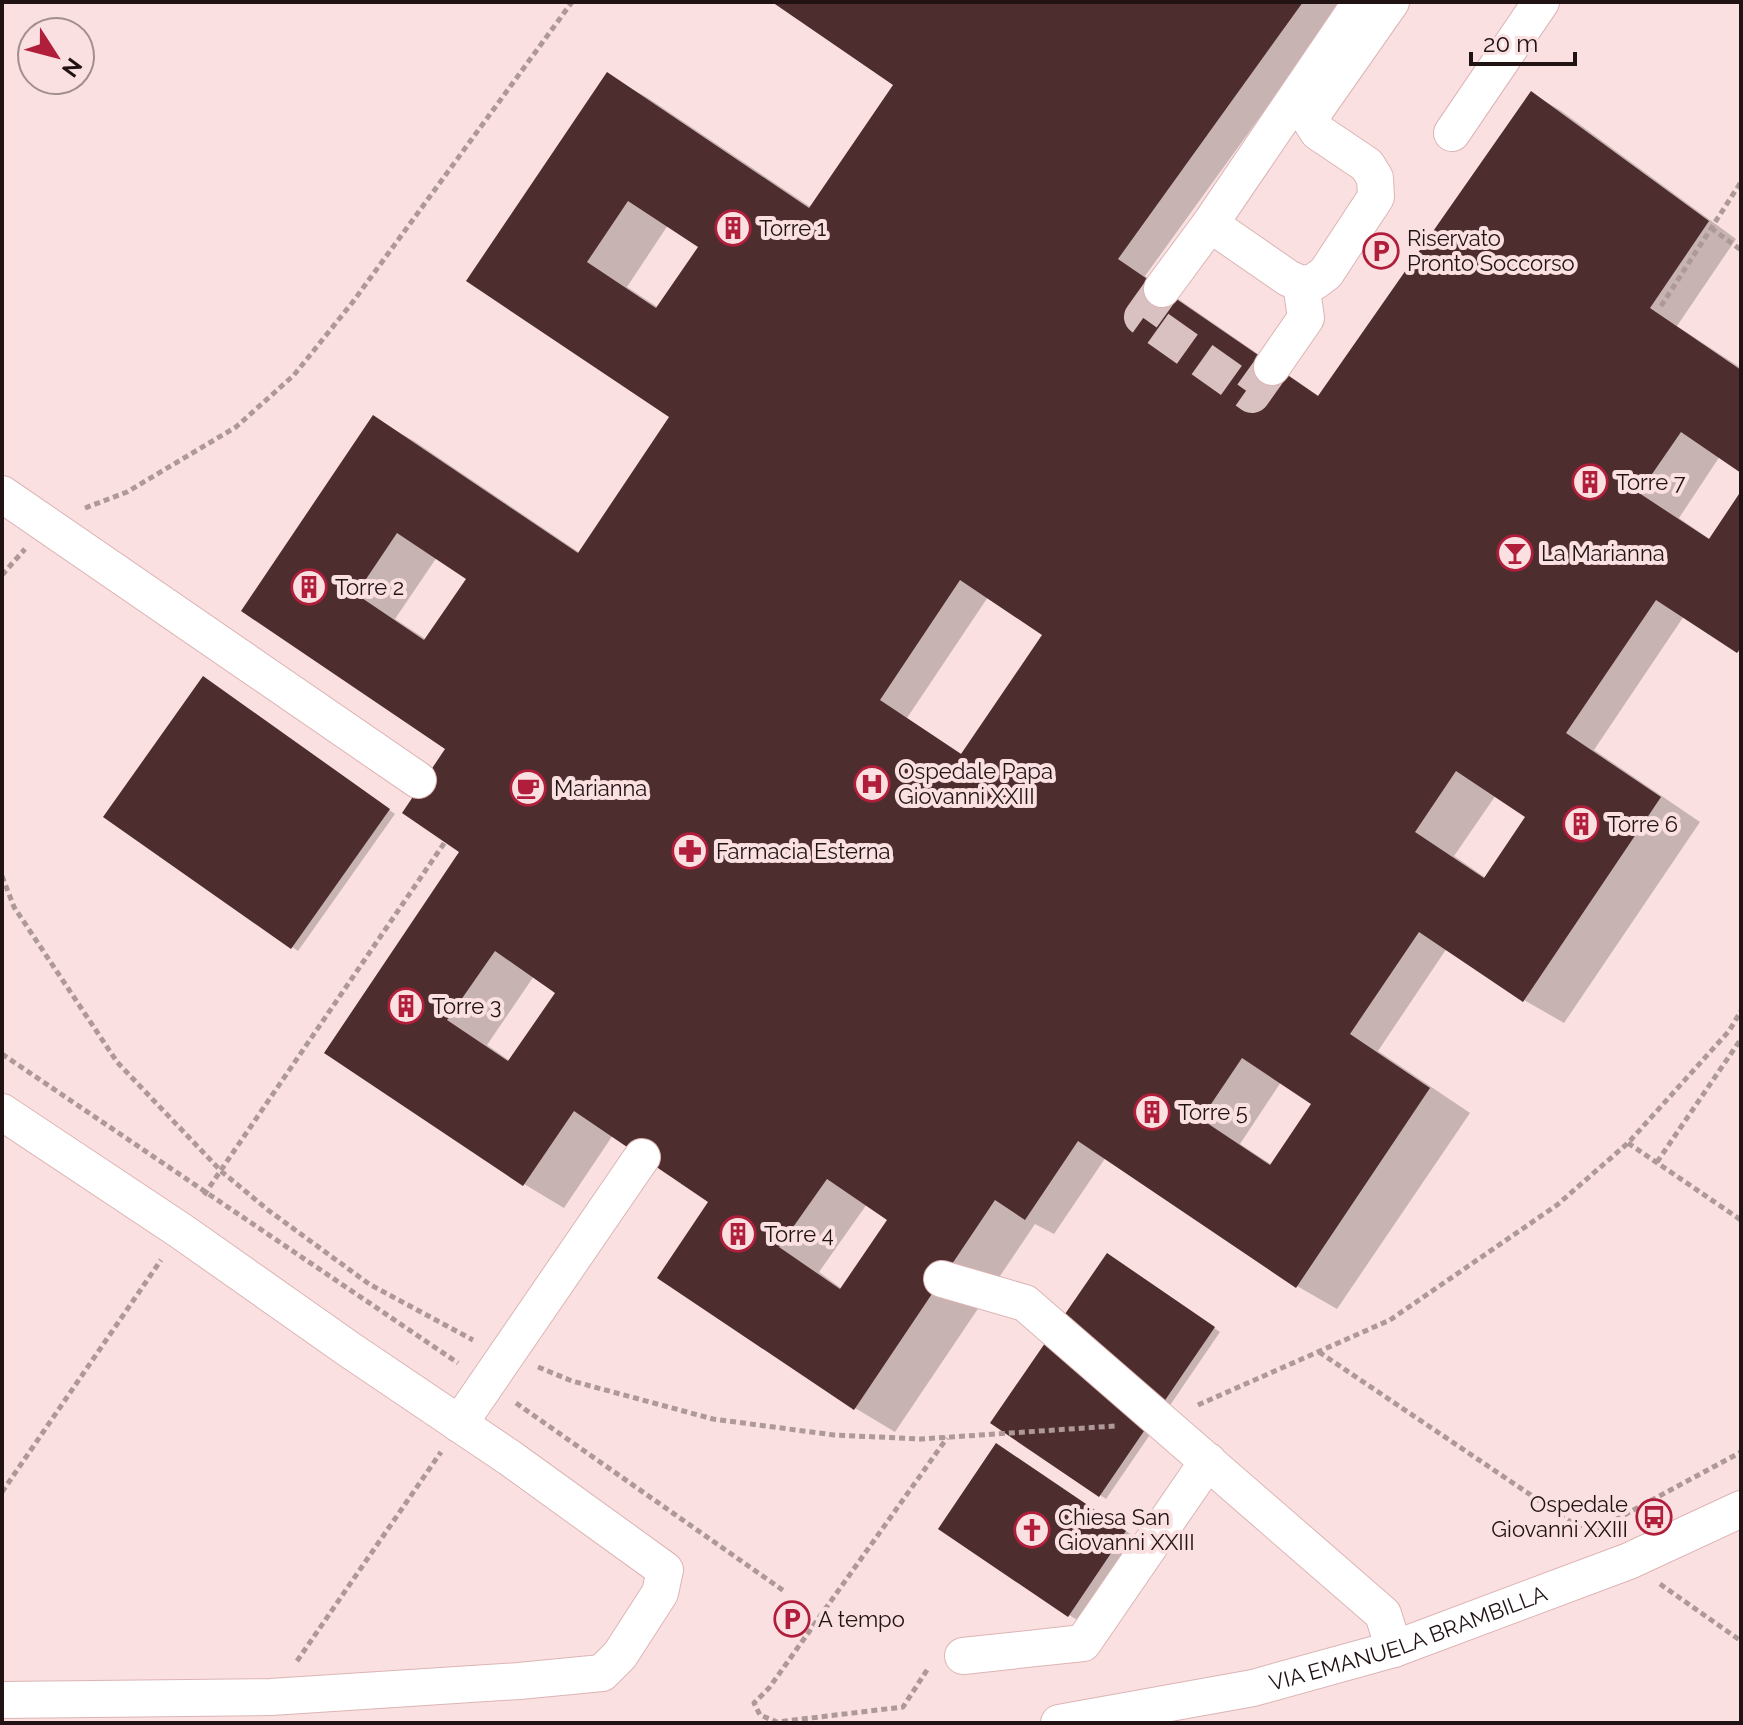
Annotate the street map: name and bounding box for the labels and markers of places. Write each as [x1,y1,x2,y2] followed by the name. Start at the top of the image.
[714,209,752,247] building icon: Torre 1
[759,215,826,241] place label: Torre 1
[1407,225,1575,276] place label: Riservato Pronto Soccorso
[1362,232,1400,270] parking icon: Riservato Pronto Soccorso
[1571,463,1609,501] building icon: Torre 7
[1616,469,1686,495] place label: Torre 7
[1496,534,1534,572] bar icon: La Marianna
[1541,540,1665,566] place label: La Marianna
[290,568,328,606] building icon: Torre 2
[335,574,404,600] place label: Torre 2
[898,758,1053,809] place label: Ospedale Papa Giovanni XXIII
[853,765,891,803] hospital icon: Ospedale Papa Giovanni XXIII
[509,769,547,807] cafe icon: Marianna
[554,775,647,801] place label: Marianna
[1562,805,1600,843] building icon: Torre 6
[1607,811,1678,837] place label: Torre 6
[671,832,709,870] pharmacy icon: Farmacia Esterna
[716,838,891,864] place label: Farmacia Esterna
[387,987,425,1025] building icon: Torre 3
[432,993,501,1019] place label: Torre 3
[1133,1093,1171,1131] building icon: Torre 5
[1178,1099,1248,1125] place label: Torre 5
[719,1215,757,1253] building icon: Torre 4
[764,1221,834,1247] place label: Torre 4
[1491,1491,1628,1542] place label: Ospedale Giovanni XXIII
[1635,1498,1673,1536] bus stop icon: Ospedale Giovanni XXIII
[1058,1504,1195,1555] place label: Chiesa San Giovanni XXIII
[1013,1511,1051,1549] church icon: Chiesa San Giovanni XXIII
[773,1600,811,1638] parking icon: A tempo
[818,1606,905,1632] place label: A tempo

